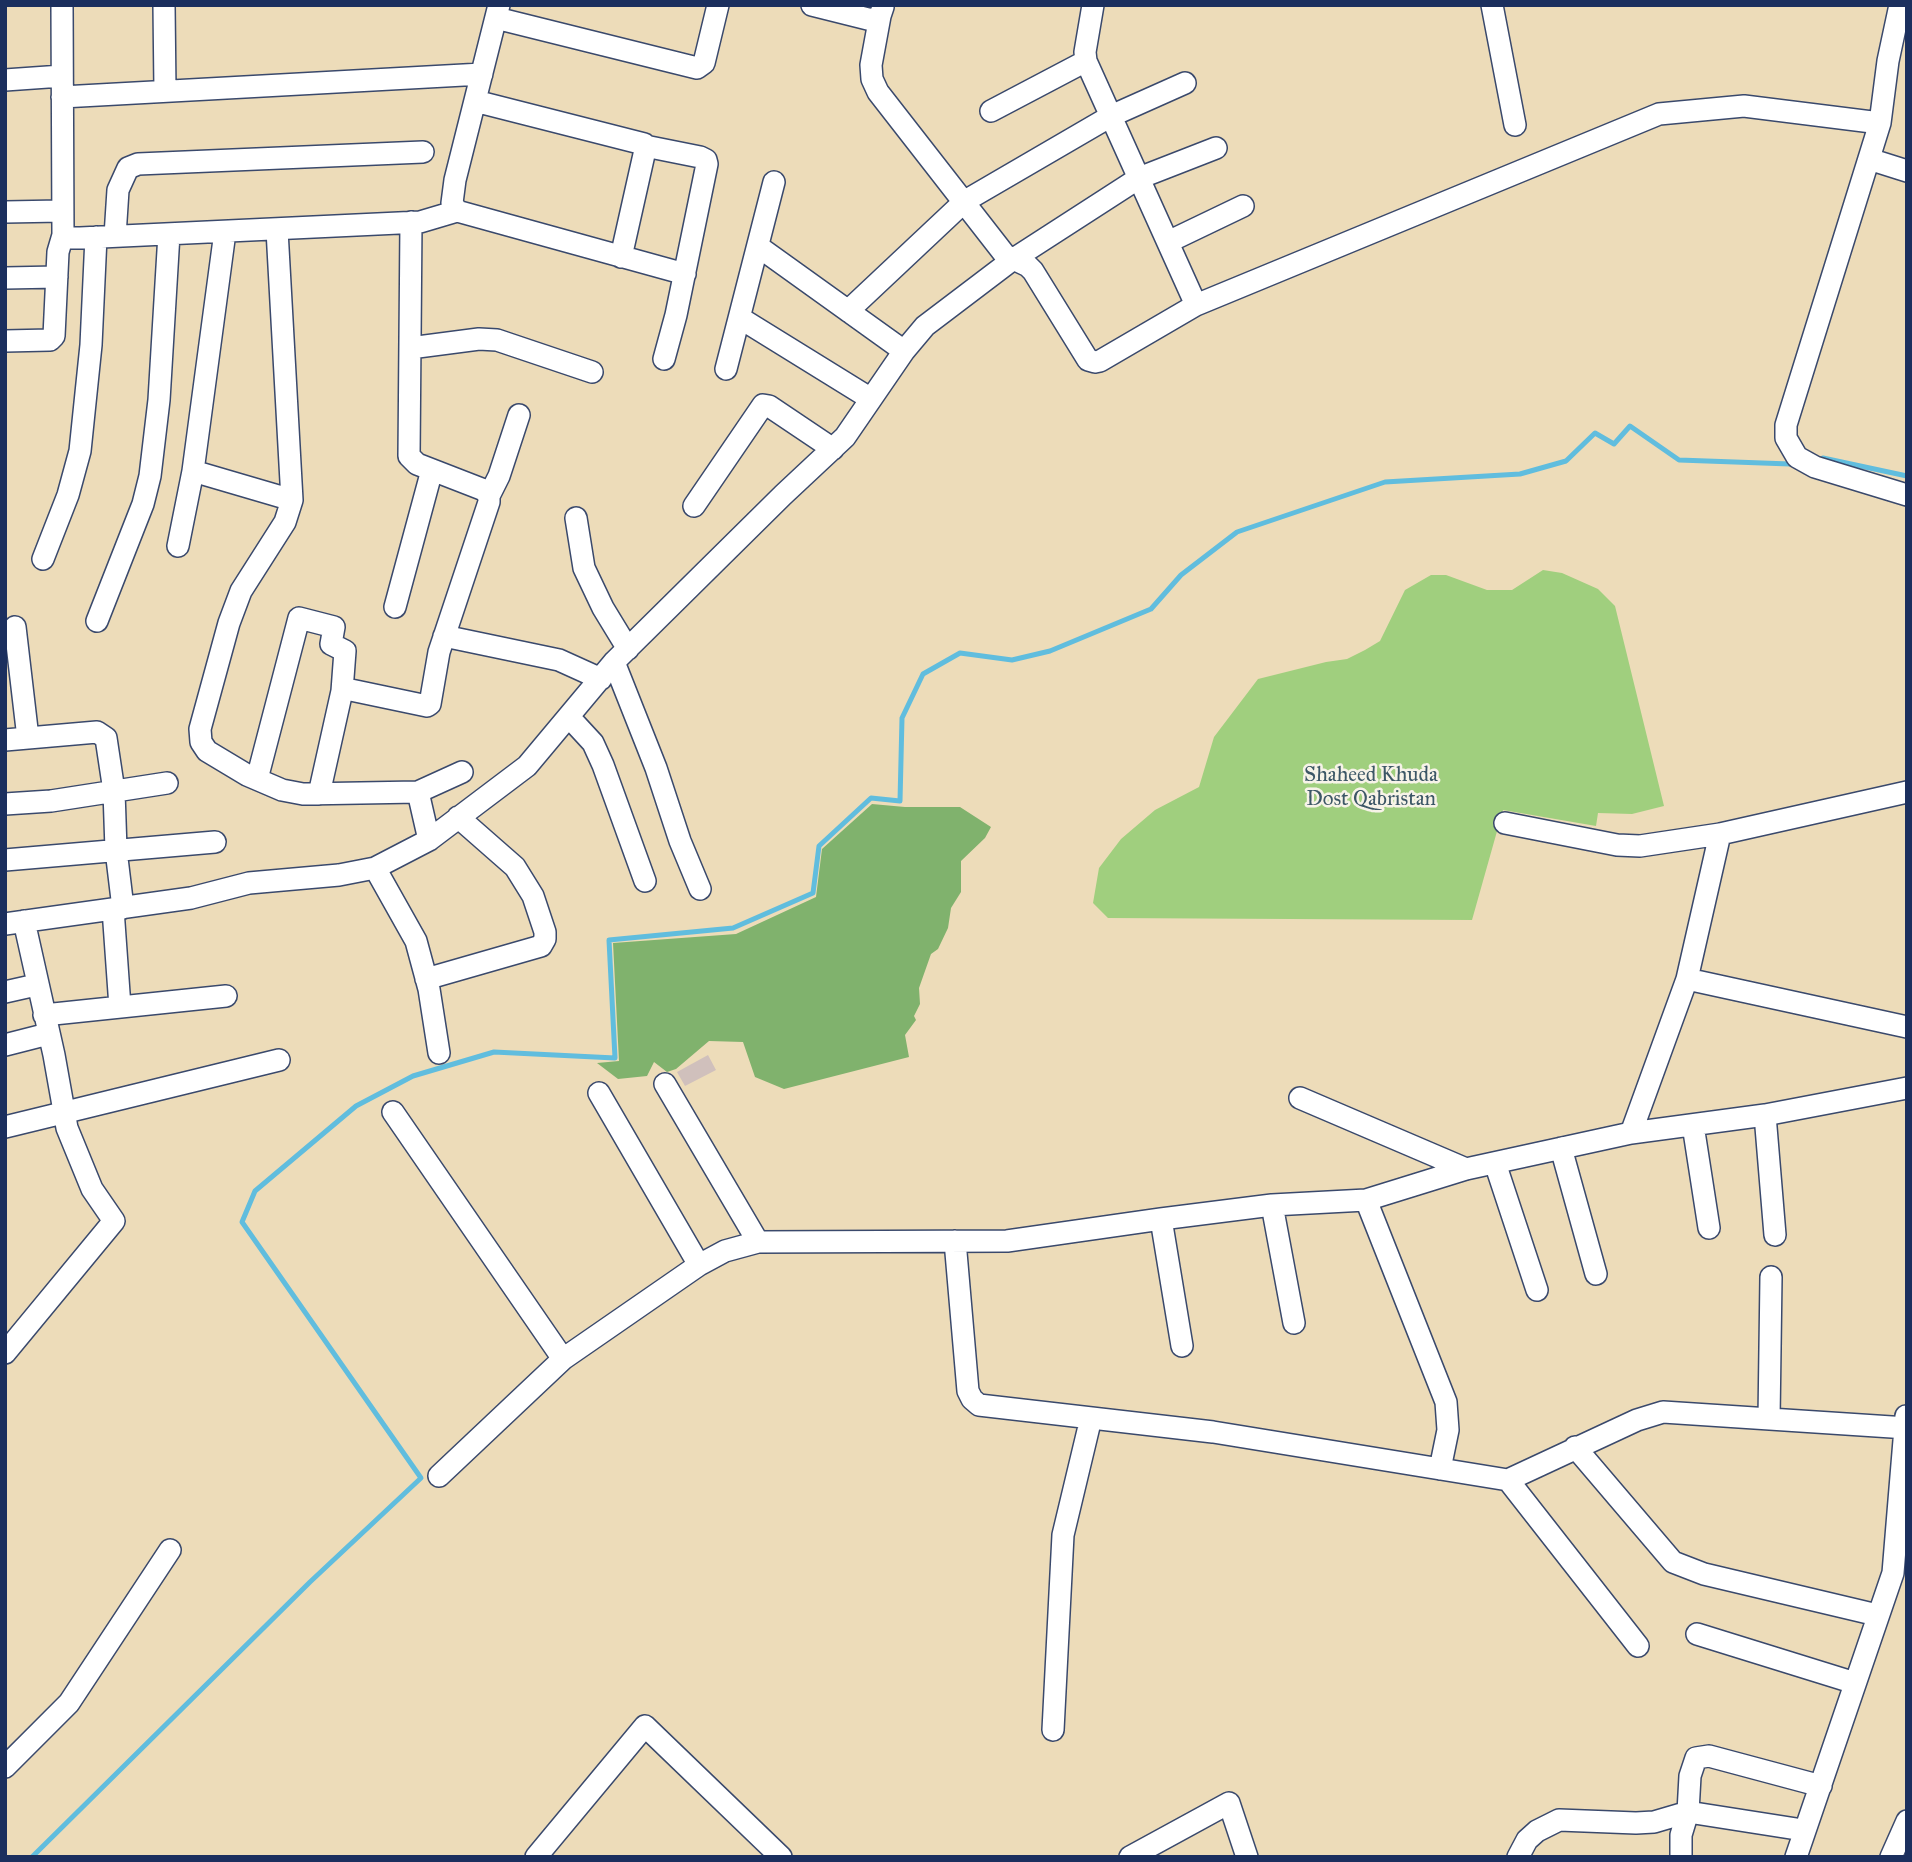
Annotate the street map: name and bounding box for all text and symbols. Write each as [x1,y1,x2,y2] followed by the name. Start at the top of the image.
[1304,763,1438,813] park label: Shaheed Khuda Dost Qabristan

